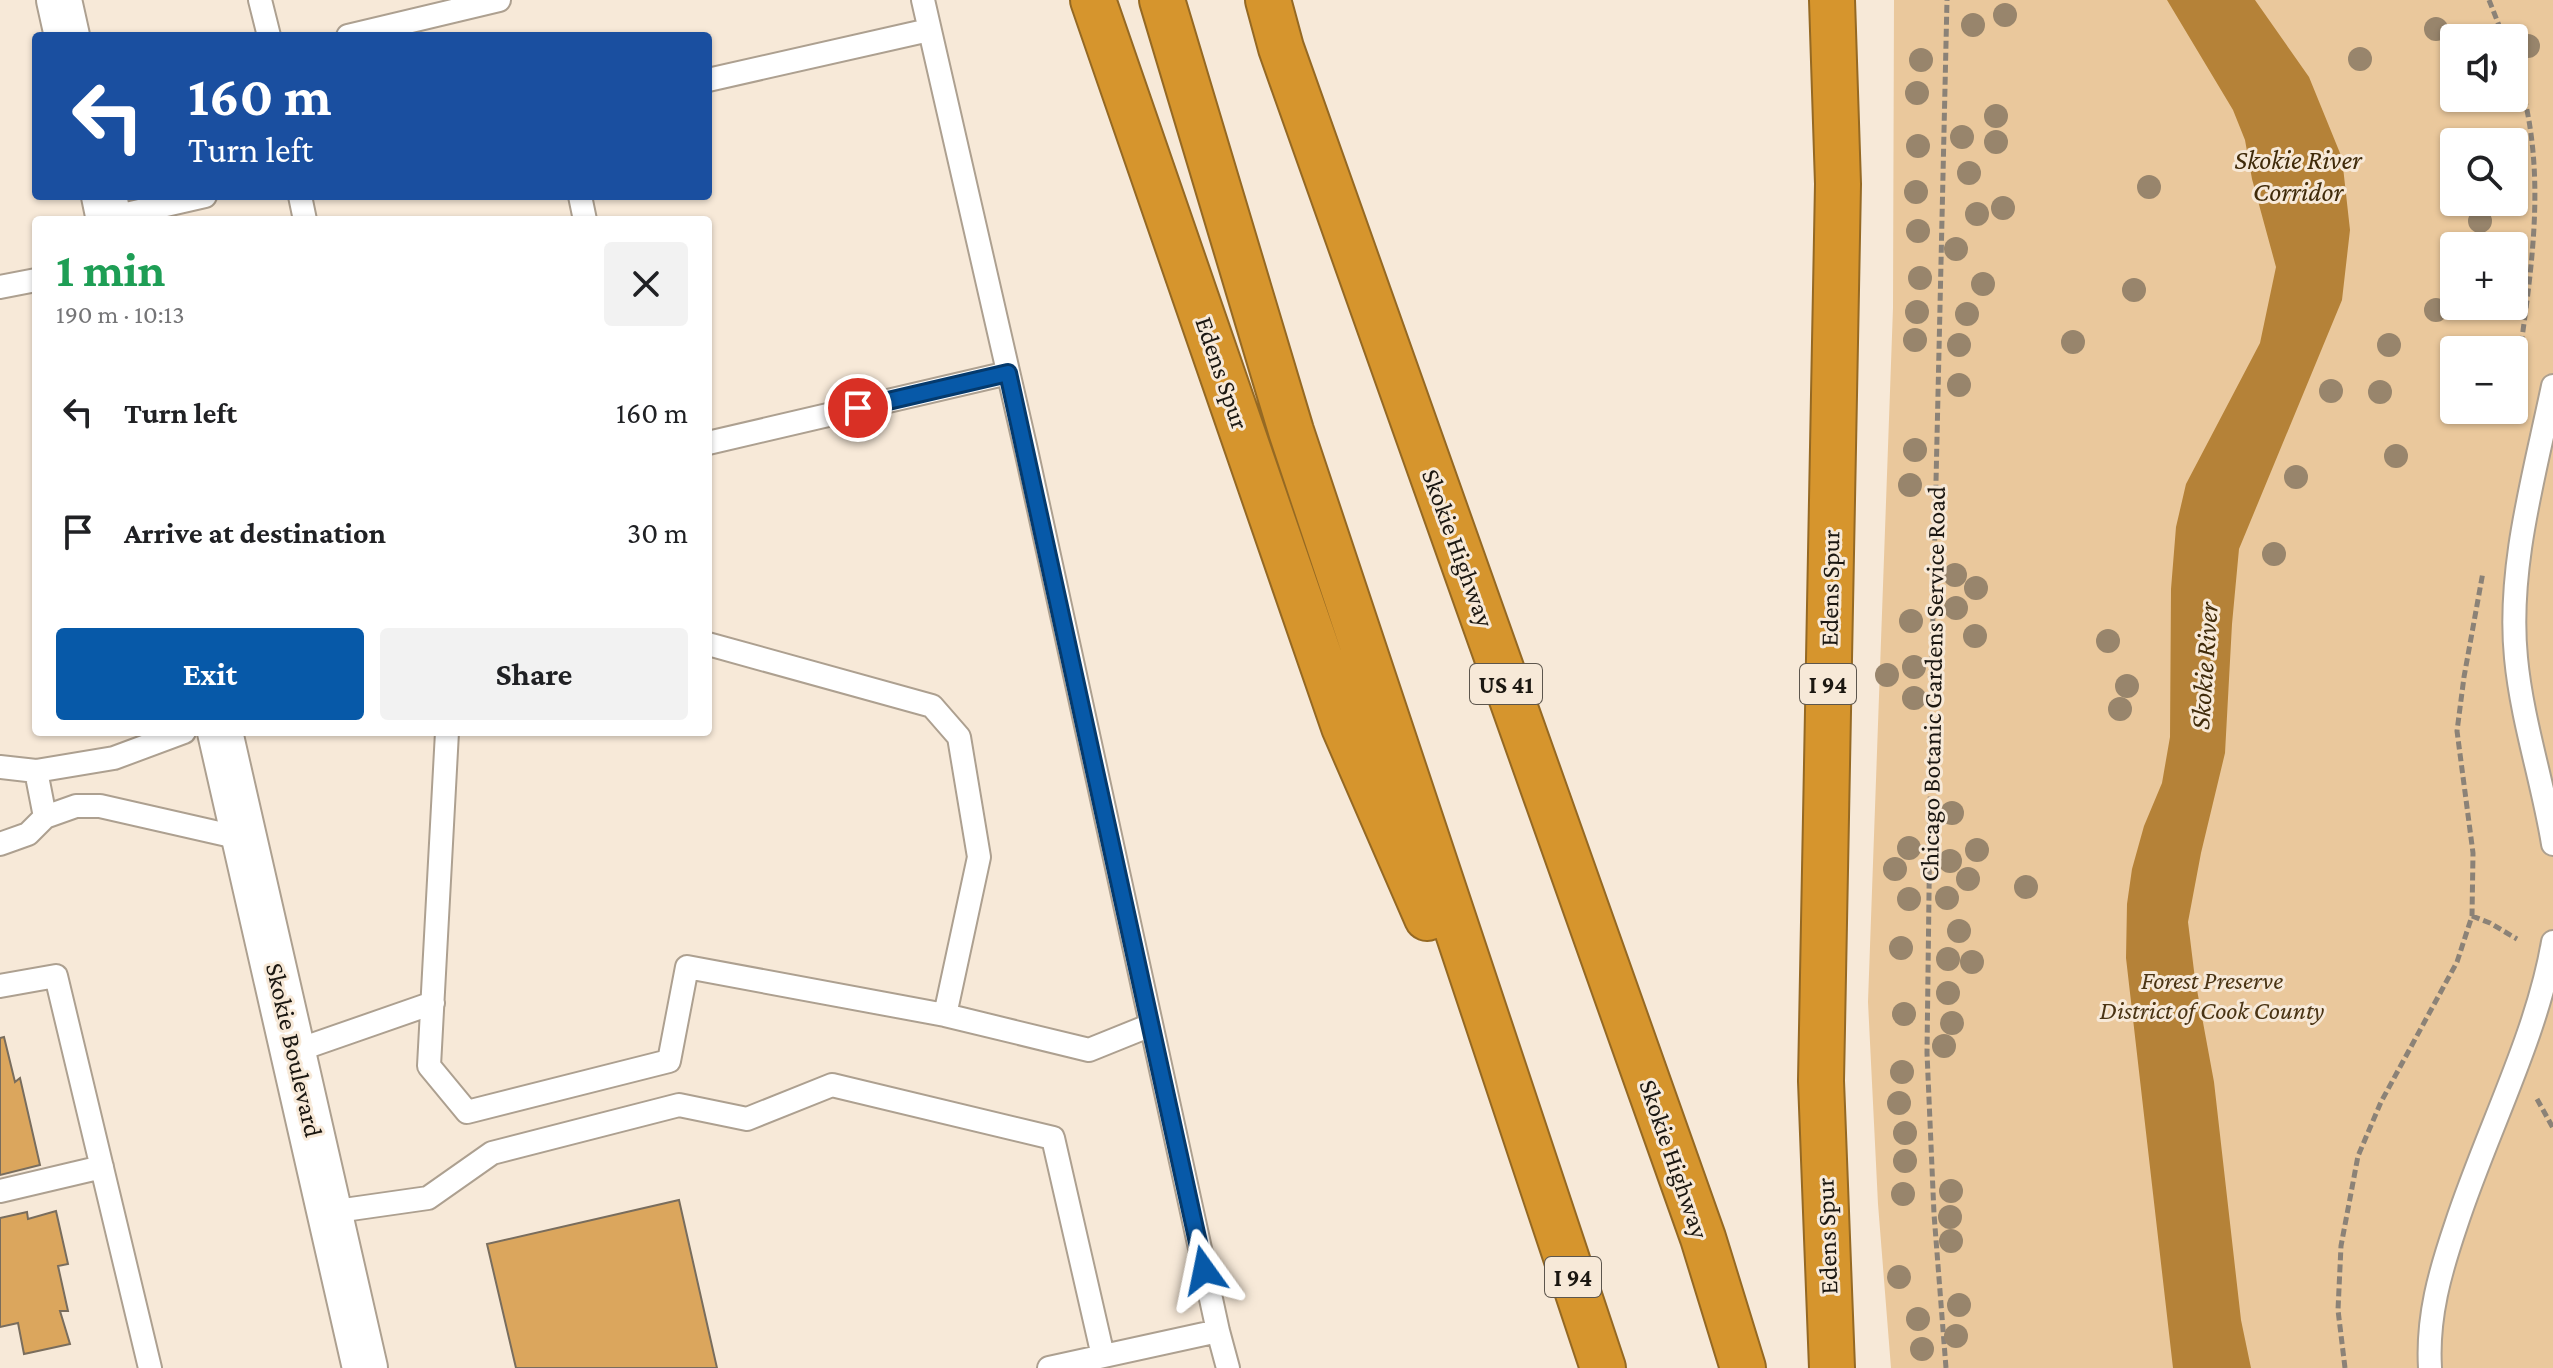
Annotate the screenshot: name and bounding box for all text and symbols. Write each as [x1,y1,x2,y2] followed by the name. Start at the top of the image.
[2440,24,2528,424] map controls
[2440,24,2528,112] button: sound
[56,64,160,168] icon: left
[188,65,332,127] text: 160 m
[2440,128,2528,216] button: search
[188,130,313,170] text: Turn left
[2234,144,2363,207] water label: Skokie River Corridor
[2440,232,2528,320] button: +
[604,242,688,326] button: close
[56,243,165,296] text: 1 min
[56,300,185,329] text: 190 m · 10:13
[1189,313,1255,433] street label: Edens Spur
[2440,336,2528,424] button: −
[824,374,892,442] pin
[836,386,880,430] icon: arrive
[56,390,100,434] icon: left
[124,396,237,429] text: Turn left
[616,396,688,429] text: 160 m
[1416,465,1500,632] street label: Skokie Highway
[1915,485,1951,882] street label: Chicago Botanic Gardens Service Road
[56,510,100,554] icon: arrive
[124,516,386,549] text: Arrive at destination
[627,516,688,549] text: 30 m
[1814,529,1846,647] street label: Edens Spur
[2184,600,2224,731] water label: Skokie River
[56,628,364,720] button: Exit
[380,628,688,720] button: Share
[1470,664,1542,704] road number: US 41
[1800,664,1856,704] road number: I 94
[260,960,328,1140] street label: Skokie Boulevard
[2100,966,2325,1025] park label: Forest Preserve District of Cook County
[1633,1076,1715,1243] street label: Skokie Highway
[1810,1177,1844,1295] street label: Edens Spur
[1162,1228,1246,1312] position arrow
[1545,1257,1601,1297] road number: I 94

